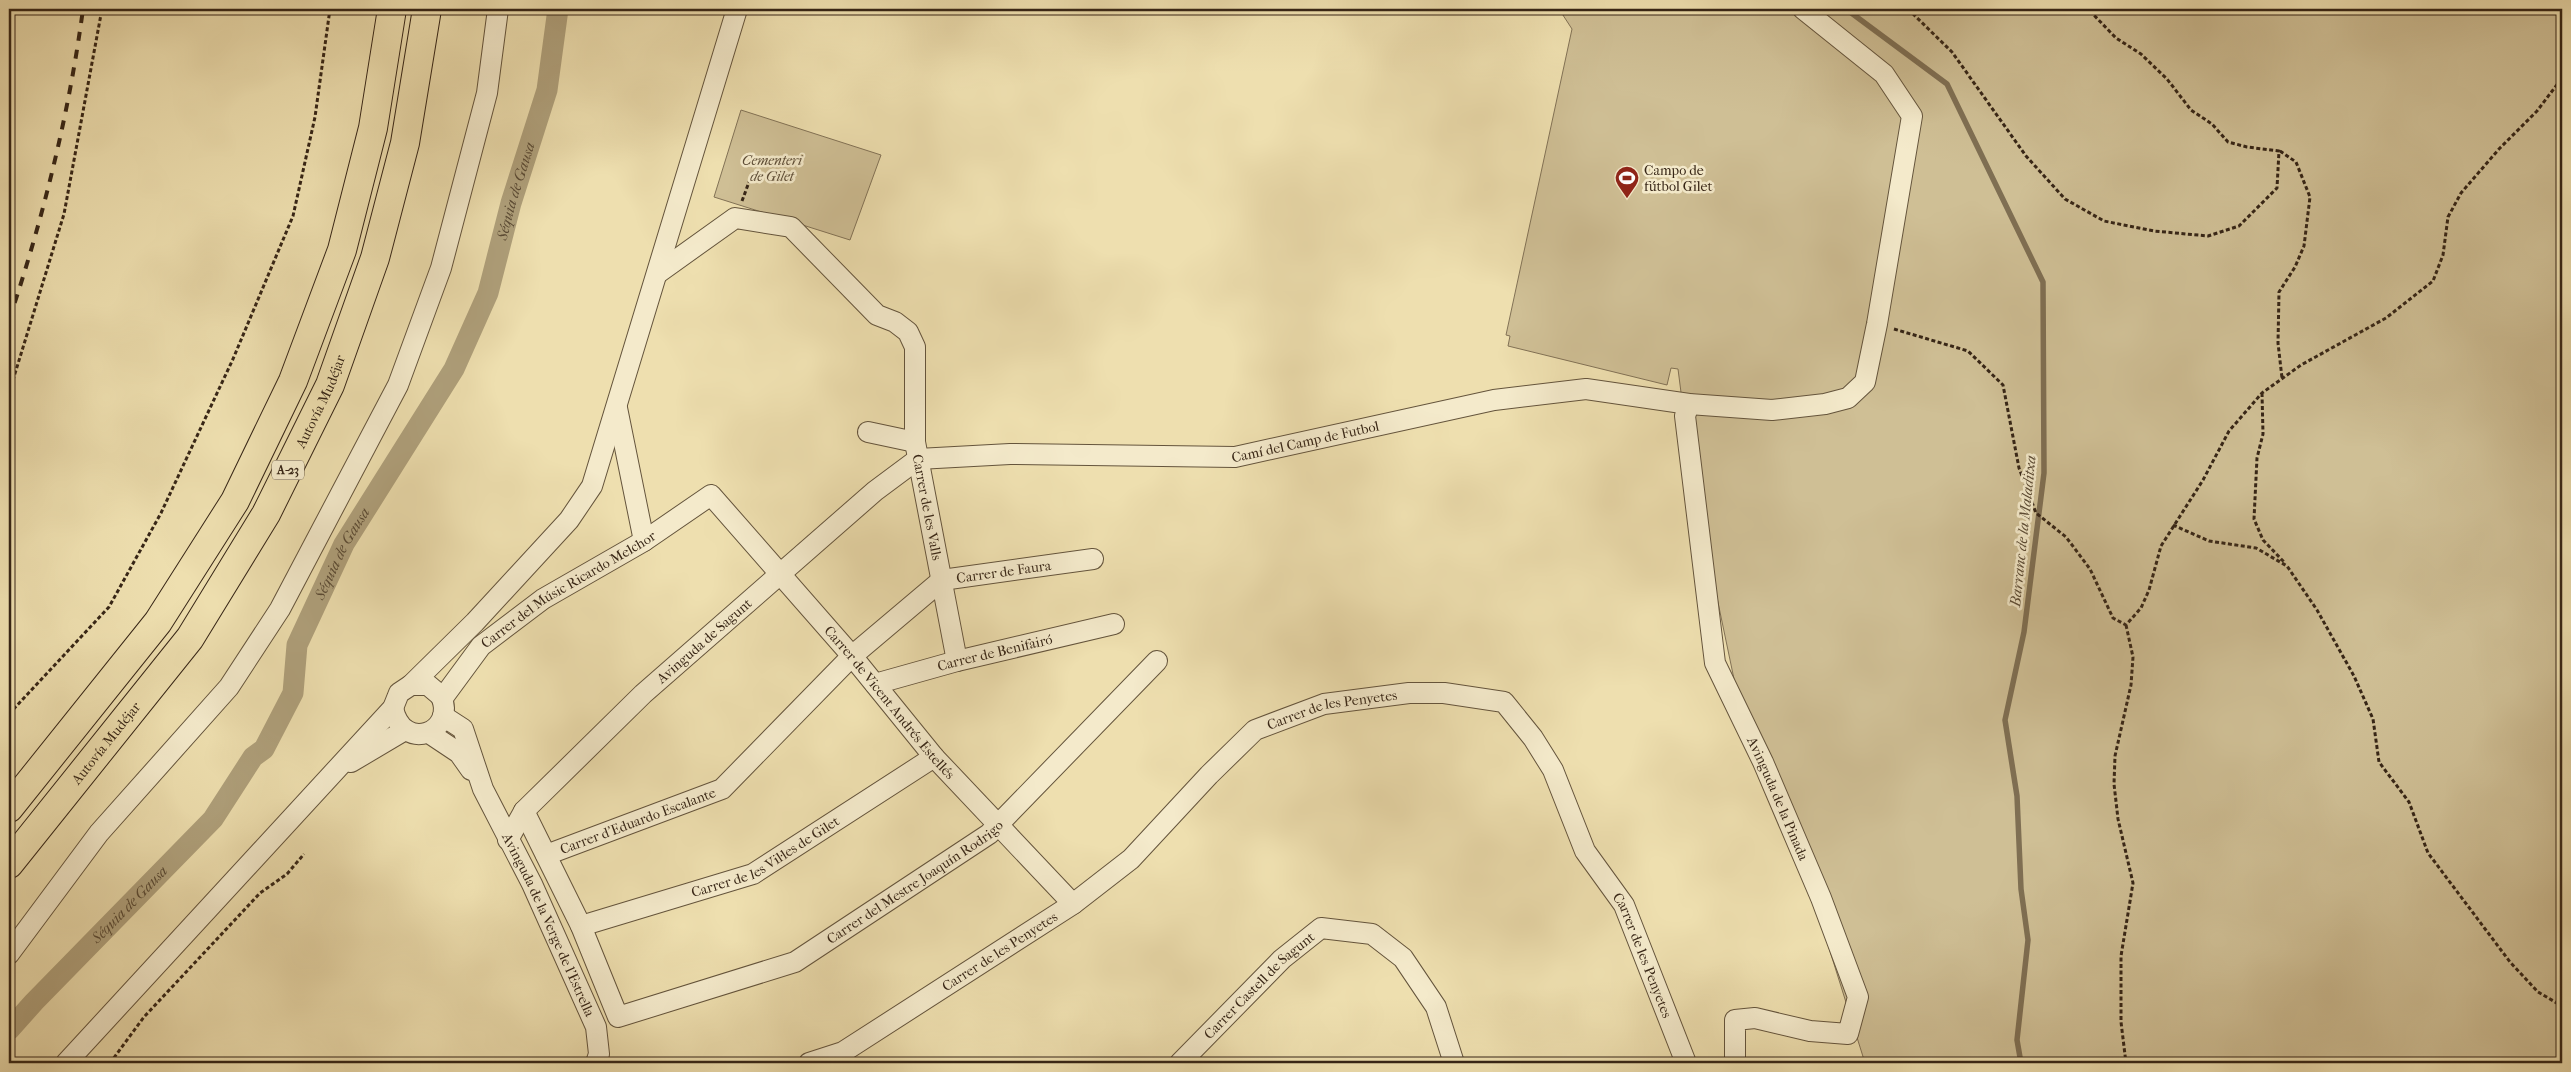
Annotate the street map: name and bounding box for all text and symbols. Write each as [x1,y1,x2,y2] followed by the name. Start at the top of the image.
[493,140,539,243] water label: Séquia de Gausa
[742,152,803,185] park label: Cementeri de Gilet
[1644,162,1713,195] place label: Campo de fútbol Gilet
[1614,165,1640,199] sports icon: Campo de fútbol Gilet
[292,353,349,452] street label: Autovía Mudéjar
[1230,418,1381,466] street label: Camí del Camp de Futbol
[909,453,946,562] street label: Carrer de les Valls
[2006,454,2040,609] water label: Barranc de la Maladitxa
[272,460,304,480] road number: A-23
[310,504,374,603] water label: Séquia de Gausa
[478,527,659,652] street label: Carrer del Músic Ricardo Melchor
[955,557,1053,587] street label: Carrer de Faura
[652,595,755,688] street label: Avinguda de Sagunt
[820,622,958,783] street label: Carrer de Vicent Andrés Estellés
[936,631,1054,675] street label: Carrer de Benifairó
[1265,687,1398,734] street label: Carrer de les Penyetes
[68,699,144,789] street label: Autovía Mudéjar
[1743,733,1812,864] street label: Avinguda de la Pinada
[558,784,718,858] street label: Carrer d'Eduardo Escalante
[689,813,843,901] street label: Carrer de les Vil·les de Gilet
[824,817,1007,948] street label: Carrer del Mestre Joaquín Rodrigo
[498,829,598,1020] street label: Avinguda de la Verge de l'Estrella
[87,862,171,948] water label: Séquia de Gausa
[1609,889,1676,1021] street label: Carrer de les Penyetes
[939,908,1061,995] street label: Carrer de les Penyetes
[1200,928,1318,1043] street label: Carrer Castell de Sagunt

